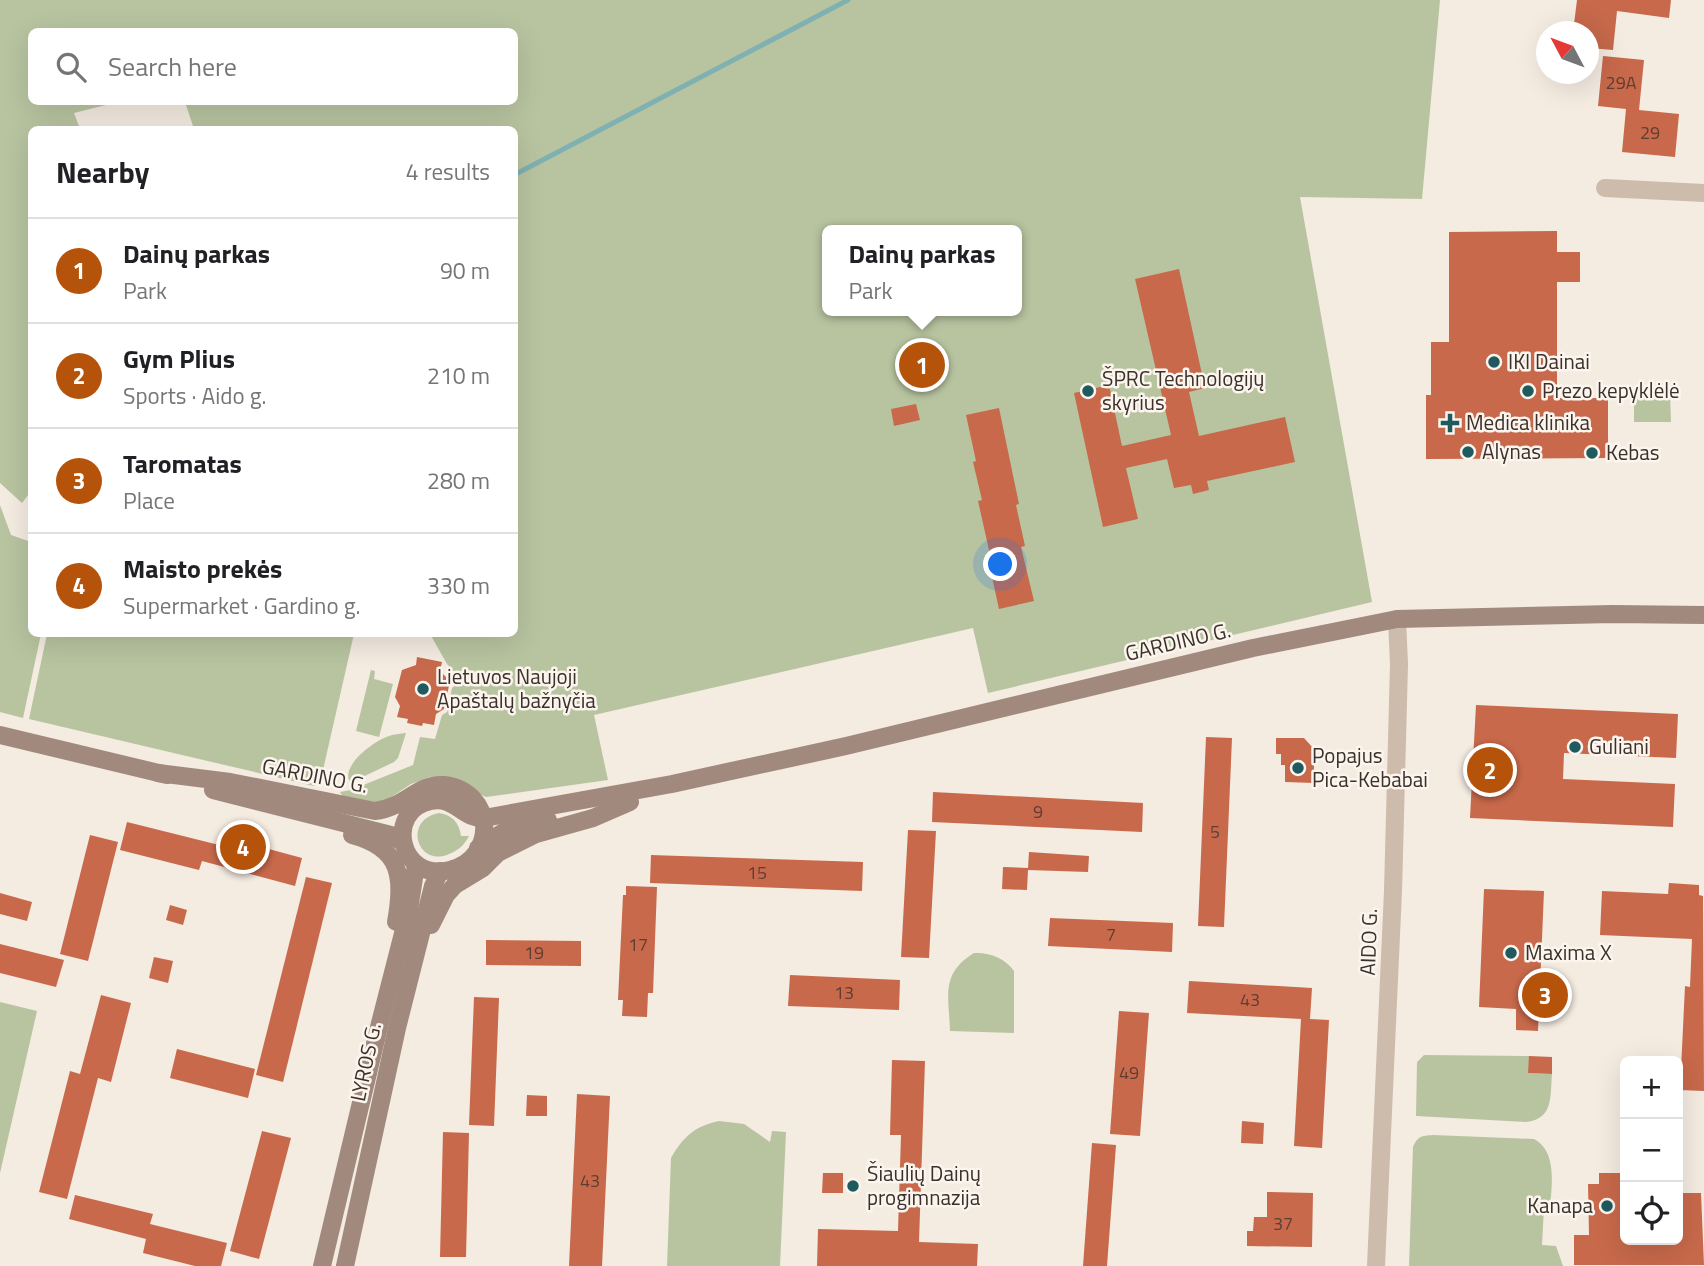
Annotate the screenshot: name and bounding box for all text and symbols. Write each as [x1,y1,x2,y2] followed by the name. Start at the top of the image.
[1536,21,1599,84] north arrow
[28,28,518,105] search box
[108,47,237,86] text: Search here
[52,48,90,86] icon: search
[1606,69,1637,96] house number: 29A
[1640,119,1660,146] house number: 29
[56,149,149,195] text: Nearby
[406,154,490,189] text: 4 results
[822,225,1022,316] popup
[123,234,270,273] text: Dainų parkas
[848,234,996,273] text: Dainų parkas
[73,253,85,288] text: 1
[440,253,490,288] text: 90 m
[123,273,167,308] text: Park
[848,273,892,308] text: Park
[123,339,235,378] text: Gym Plius
[899,339,945,391] pin: 1
[1508,345,1590,377] place label: IKI Dainai
[1486,354,1502,370] marker: IKI Dainai
[73,358,85,393] text: 2
[427,358,490,393] text: 210 m
[1102,362,1264,418] place label: ŠPRC Technologijų skyrius
[1542,374,1680,406] place label: Prezo kepyklėlė
[123,378,266,413] text: Sports · Aido g.
[1080,383,1096,399] marker: ŠPRC Technologijų skyrius
[1520,383,1536,399] marker: Prezo kepyklėlė
[1466,406,1591,438] place label: Medica klinika
[1440,413,1460,433] marker: Medica klinika
[1482,435,1541,467] place label: Alynas
[1606,436,1660,468] place label: Kebas
[123,444,242,483] text: Taromatas
[1460,444,1476,460] marker: Alynas
[1584,445,1600,461] marker: Kebas
[73,463,85,498] text: 3
[427,463,490,498] text: 280 m
[123,483,175,518] text: Place
[983,547,1017,581] your location
[123,549,282,588] text: Maisto prekės
[73,568,85,603] text: 4
[427,568,490,603] text: 330 m
[123,588,360,623] text: Supermarket · Gardino g.
[1122,613,1234,669] street label: GARDINO G.
[437,660,596,716] place label: Lietuvos Naujoji Apaštalų bažnyčia
[415,681,431,697] marker: Lietuvos Naujoji Apaštalų bažnyčia
[1589,730,1649,762] place label: Guliani
[1312,739,1428,795] place label: Popajus Pica-Kebabai
[1567,739,1583,755] marker: Guliani
[1467,744,1513,796] pin: 2
[259,749,371,801] street label: GARDINO G.
[1290,760,1306,776] marker: Popajus Pica-Kebabai
[1033,798,1043,825] house number: 9
[1210,818,1220,845] house number: 5
[220,821,266,873] pin: 4
[747,859,767,886] house number: 15
[1351,908,1385,976] street label: AIDO G.
[1106,921,1116,948] house number: 7
[628,931,648,958] house number: 17
[1525,936,1612,968] place label: Maxima X
[524,939,544,966] house number: 19
[1503,945,1519,961] marker: Maxima X
[1522,969,1568,1021] pin: 3
[834,979,854,1006] house number: 13
[1240,986,1260,1013] house number: 43
[341,1019,389,1104] street label: LYROS G.
[1620,1056,1683,1245] map controls
[1620,1056,1683,1119] button: +
[1119,1059,1139,1086] house number: 49
[1620,1119,1683,1182] button: −
[867,1157,981,1213] place label: Šiaulių Dainų progimnazija
[580,1167,600,1194] house number: 43
[845,1178,861,1194] marker: Šiaulių Dainų progimnazija
[1620,1182,1683,1245] button: locate
[1527,1189,1593,1221] place label: Kanapa
[1599,1198,1615,1214] marker: Kanapa
[1273,1210,1293,1237] house number: 37

